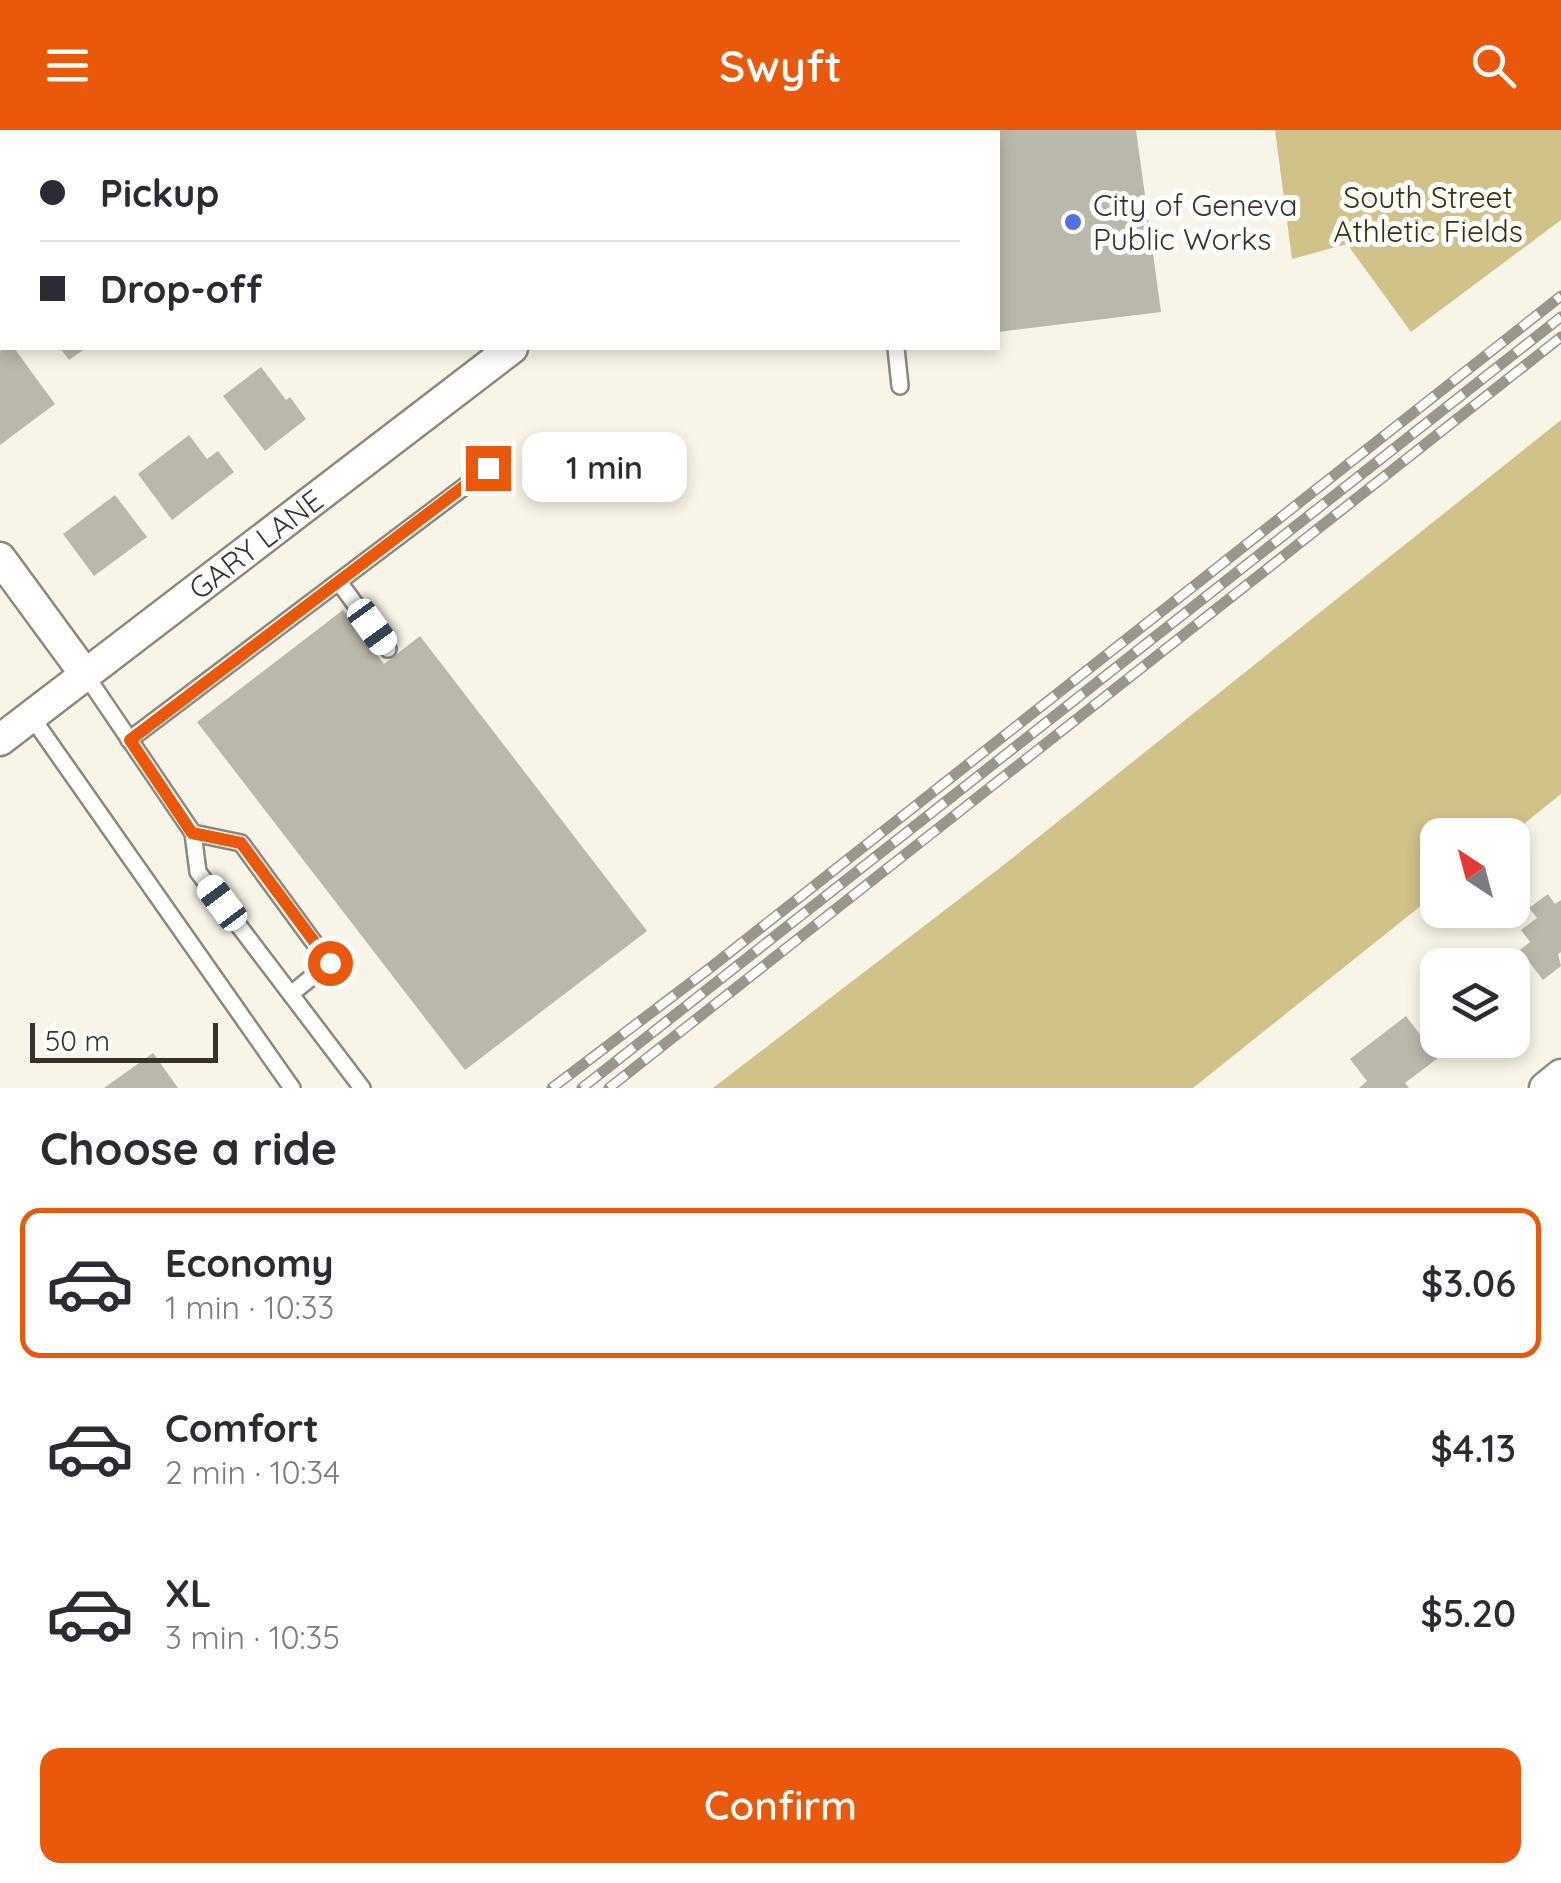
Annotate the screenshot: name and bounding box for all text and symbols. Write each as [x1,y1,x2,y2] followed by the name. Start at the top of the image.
[719,37,842,93] text: Swyft
[40,38,95,93] icon: menu
[1466,38,1521,93] icon: search
[100,169,219,217] text: Pickup
[1333,178,1523,250] park label: South Street Athletic Fields
[1093,186,1297,258] place label: City of Geneva Public Works
[1062,211,1084,233] marker: City of Geneva Public Works
[100,265,262,313] text: Drop-off
[523,433,688,503] callout: 1 min
[466,446,511,491] route end
[566,447,643,487] text: 1 min
[181,481,330,608] street label: GARY LANE
[342,594,402,660] car
[1420,818,1530,928] north arrow
[1420,818,1530,1058] map controls
[192,870,252,936] car
[308,941,353,986] route start
[1420,948,1530,1058] button: layers
[30,1018,218,1063] scale bar
[45,1023,110,1058] text: 50 m
[40,1120,337,1176] text: Choose a ride
[45,1238,135,1328] icon: car
[165,1239,334,1287] text: Economy
[1421,1259,1516,1307] text: $3.06
[165,1287,334,1327] text: 1 min · 10:33
[45,1403,135,1493] icon: car
[165,1404,319,1452] text: Comfort
[1431,1424,1516,1472] text: $4.13
[165,1452,340,1492] text: 2 min · 10:34
[45,1568,135,1658] icon: car
[165,1569,211,1617] text: XL
[1420,1589,1516,1637] text: $5.20
[165,1617,340,1657] text: 3 min · 10:35
[40,1748,1521,1863] button: Confirm

